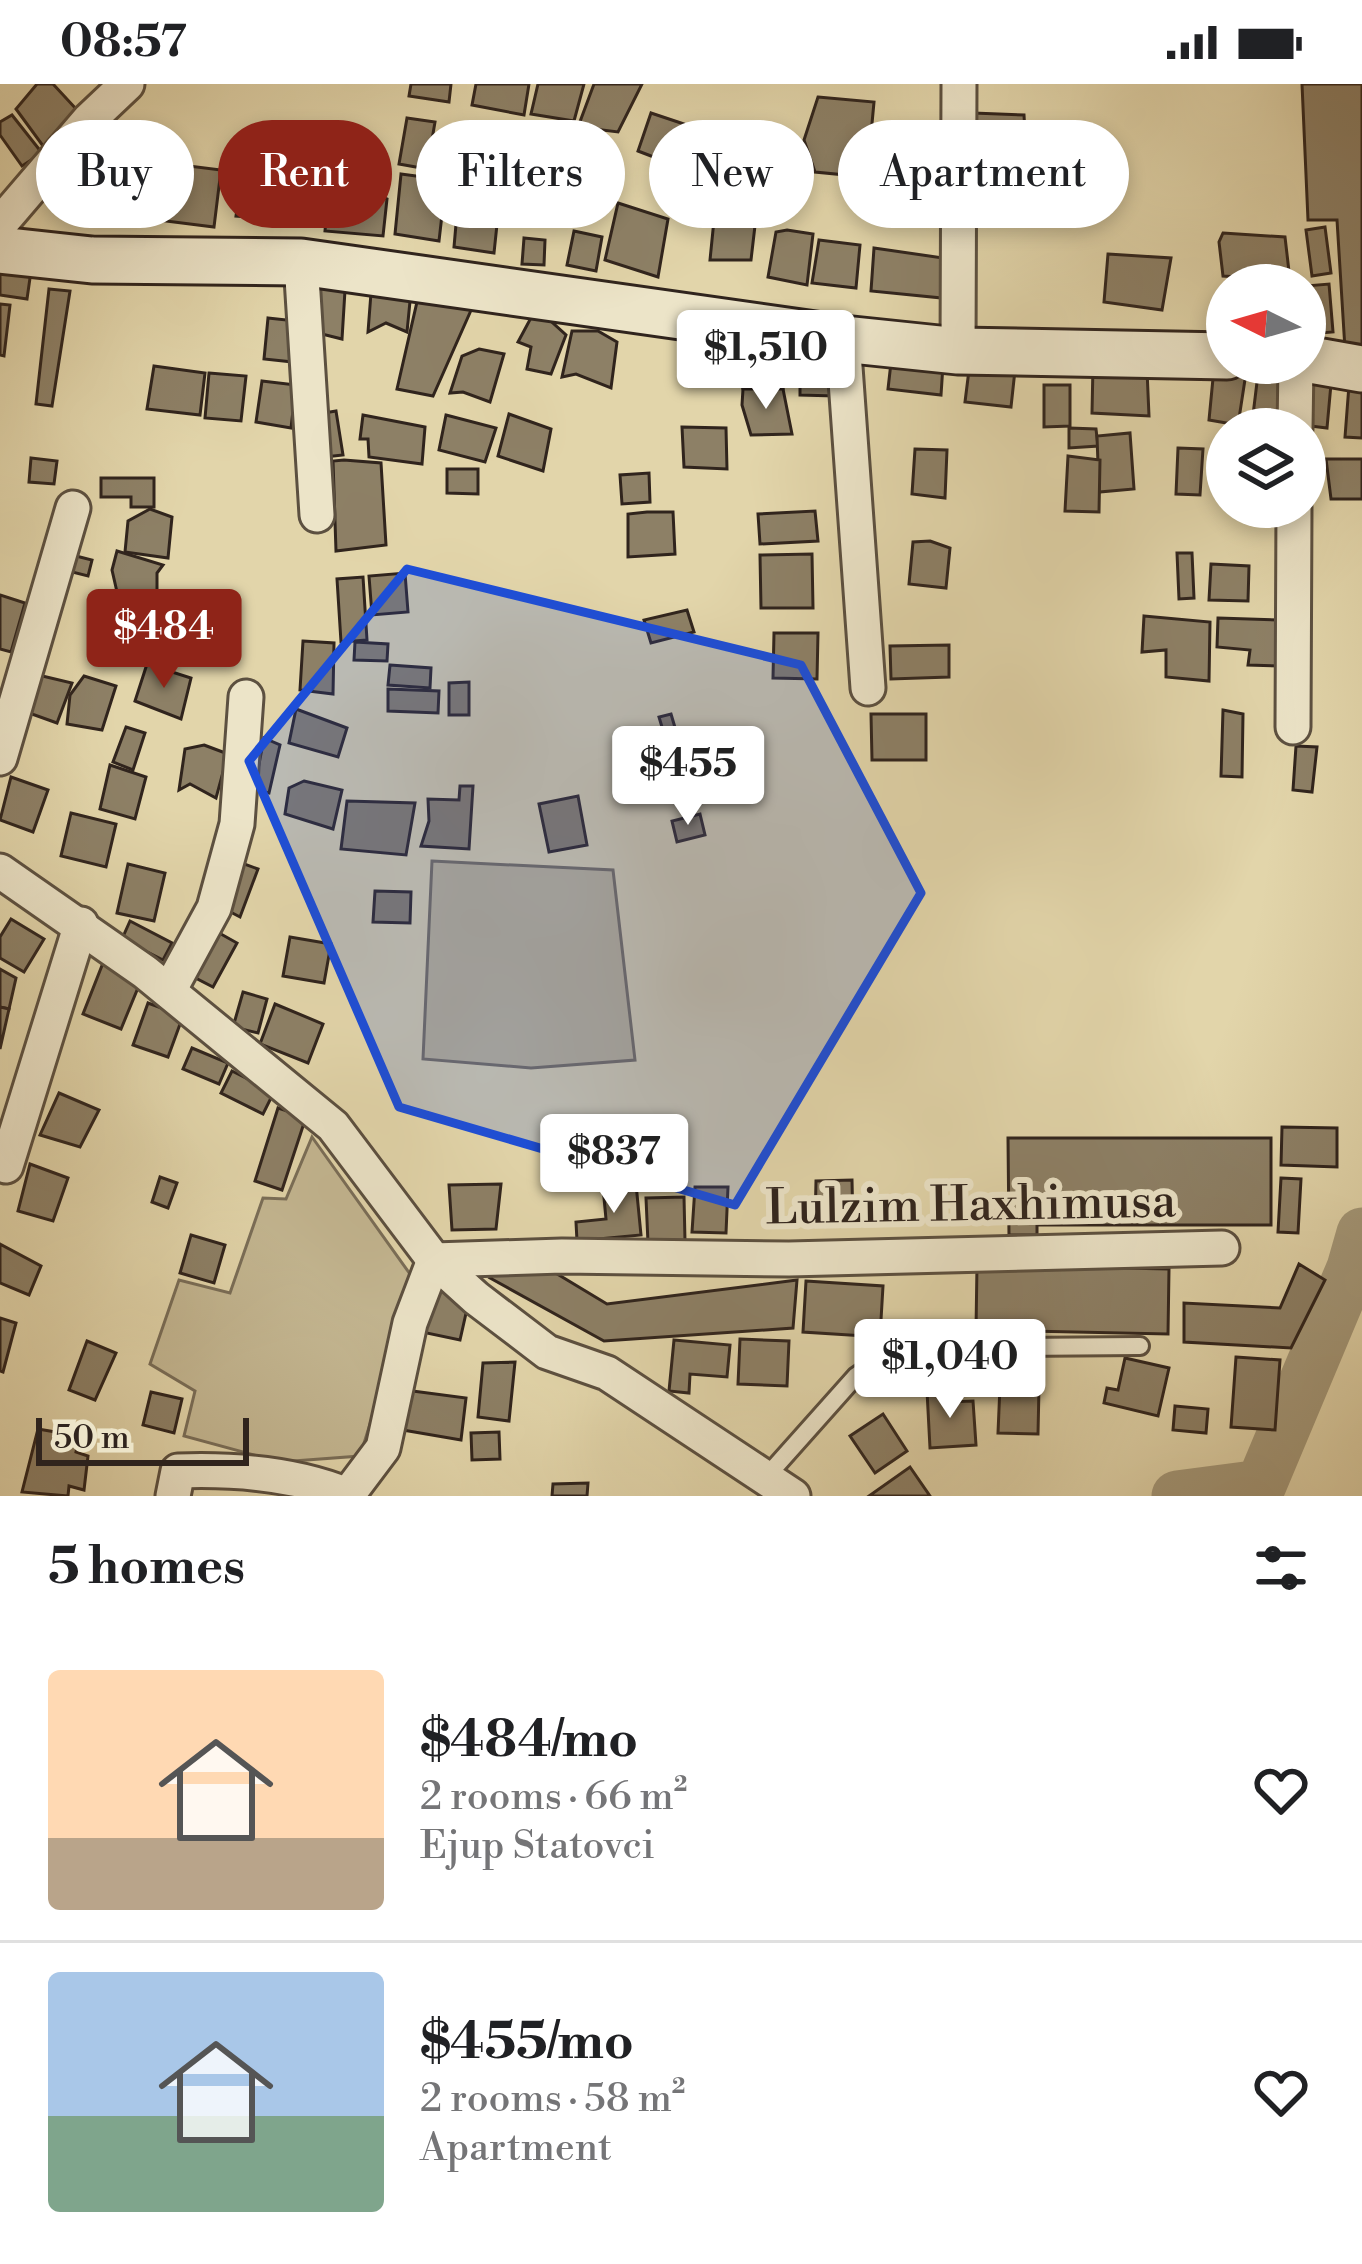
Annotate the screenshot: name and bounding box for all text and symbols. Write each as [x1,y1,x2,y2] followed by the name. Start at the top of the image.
[60,14,187,71] text: 08:57
[36,120,194,228] chip: Buy
[218,120,392,228] chip: Rent
[416,120,625,228] chip: Filters
[649,120,814,228] chip: New
[838,120,1129,228] chip: Apartment
[1206,264,1326,384] north arrow
[1206,264,1326,528] map controls
[668,310,864,412] pin: $1,510
[704,324,828,373] text: $1,510
[1206,408,1326,528] button: layers
[93,589,235,691] pin: $484
[114,603,214,652] text: $484
[617,726,759,828] pin: $455
[639,740,737,789] text: $455
[543,1114,685,1216] pin: $837
[567,1128,661,1177] text: $837
[765,1172,1177,1240] street label: Lulzim Haxhimusa
[852,1319,1048,1421] pin: $1,040
[881,1333,1019,1382] text: $1,040
[36,1412,249,1465] scale bar
[54,1418,130,1459] text: 50 m
[1248,1535,1314,1601] icon: filters
[48,1536,245,1600] text: 5 homes
[420,1709,638,1773] text: $484/mo
[144,1718,288,1862] icon: home
[1248,1757,1314,1823] icon: heart
[420,1773,687,1822] text: 2 rooms · 66 m²
[420,1822,655,1871] text: Ejup Statovci
[420,2011,634,2075] text: $455/mo
[144,2020,288,2164] icon: home
[1248,2059,1314,2125] icon: heart
[420,2075,686,2124] text: 2 rooms · 58 m²
[420,2124,612,2173] text: Apartment

